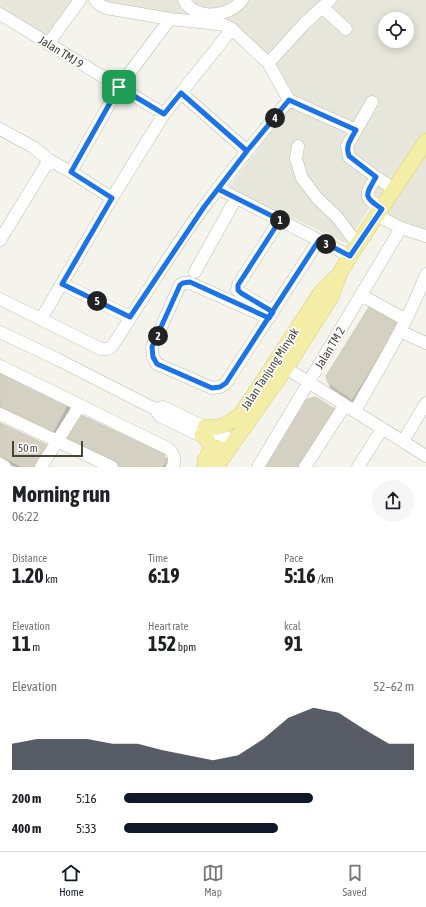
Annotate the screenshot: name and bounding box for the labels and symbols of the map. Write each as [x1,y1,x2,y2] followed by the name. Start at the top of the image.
[36,33,86,71] street label: Jalan TMJ 9
[102,70,136,104] pin
[265,108,285,128] pin: 4
[270,210,290,230] pin: 1
[316,234,336,254] pin: 3
[87,291,107,311] pin: 5
[238,325,302,413] street label: Jalan Tanjung Minyak
[312,325,348,371] street label: Jalan TM 2
[148,326,168,346] pin: 2
[12,439,83,458] scale bar

